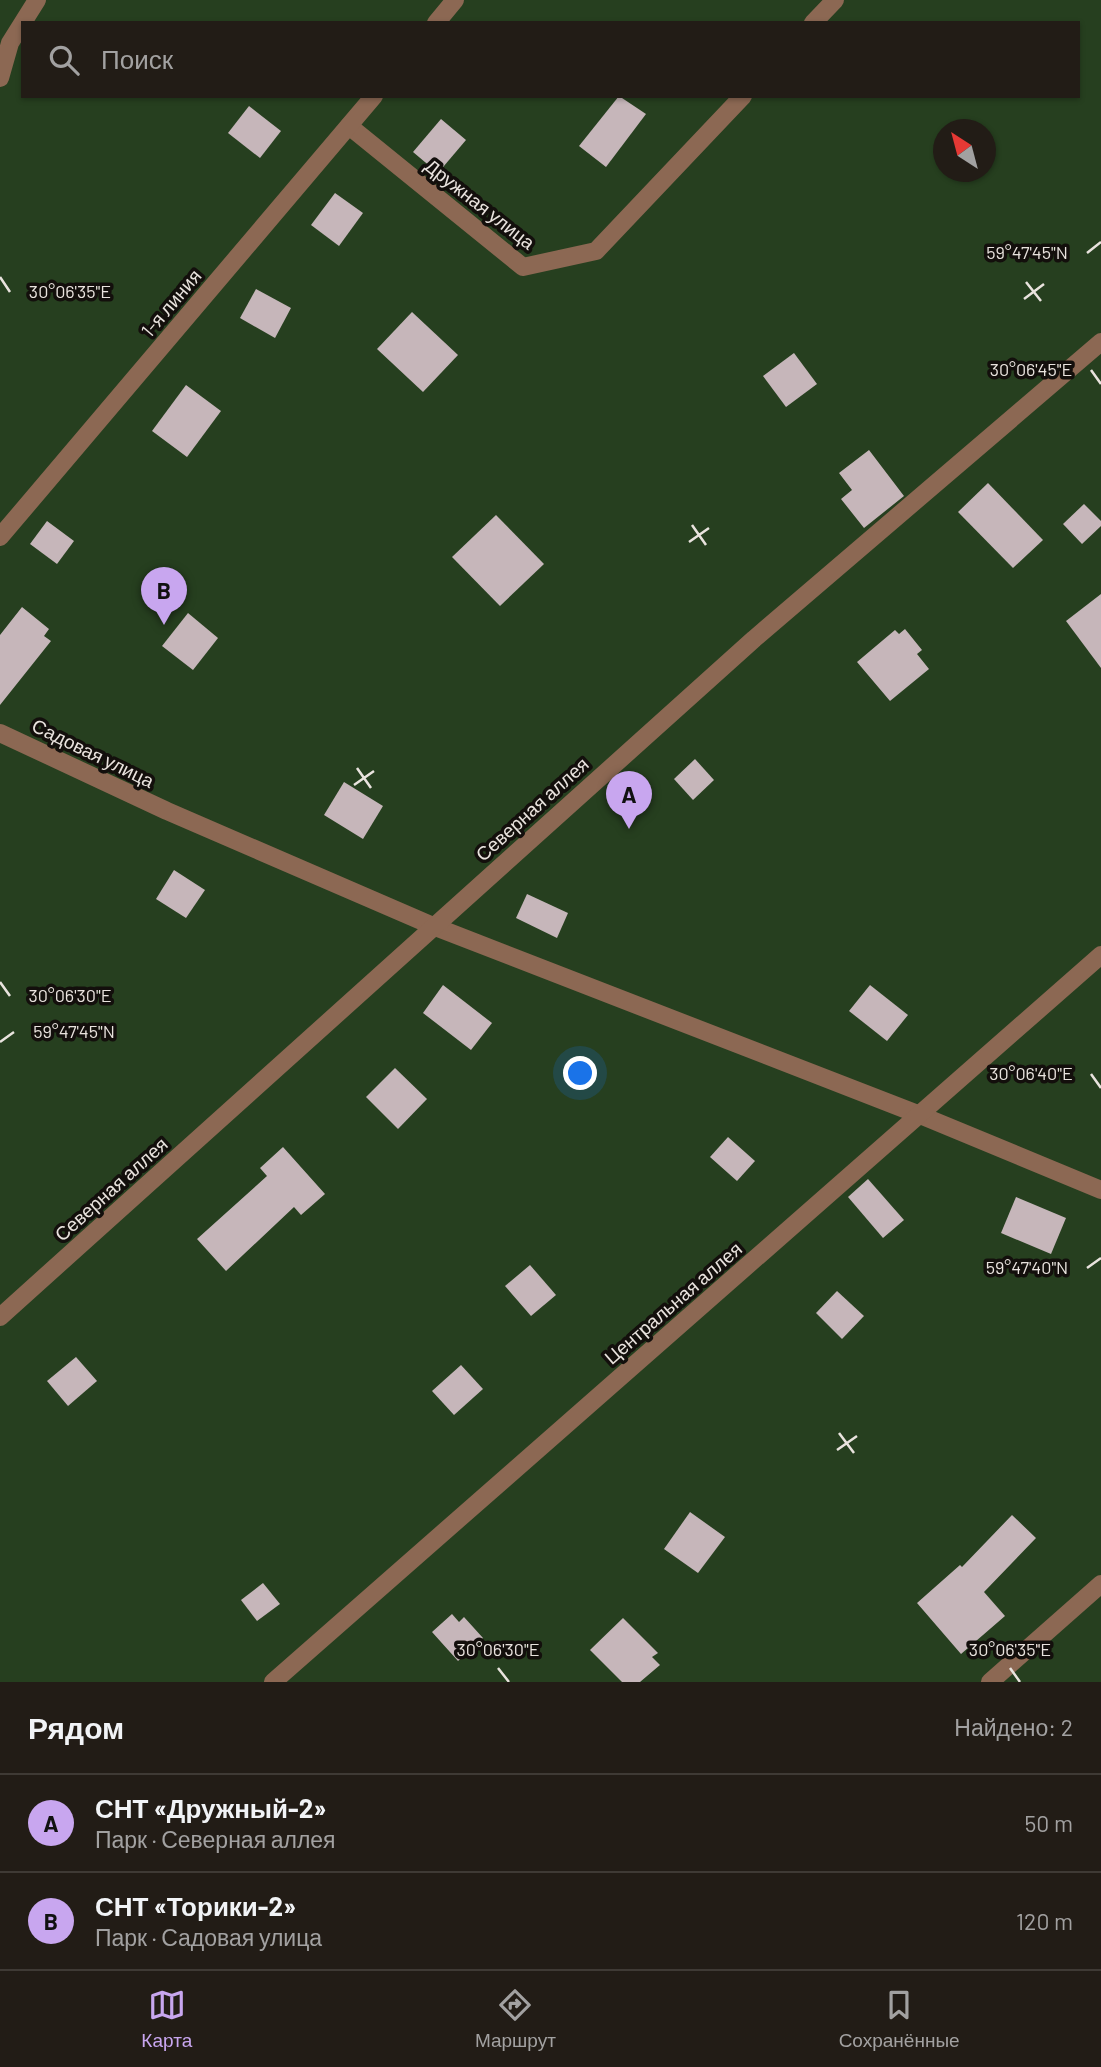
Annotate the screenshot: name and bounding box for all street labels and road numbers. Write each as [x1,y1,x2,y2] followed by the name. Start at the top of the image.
[421,154,540,254] street label: Дружная улица
[136,264,206,341] street label: 1-я линия
[28,713,158,792] street label: Садовая улица
[470,752,593,865] street label: Северная аллея
[49,1132,172,1245] street label: Северная аллея
[599,1237,746,1369] street label: Центральная аллея

